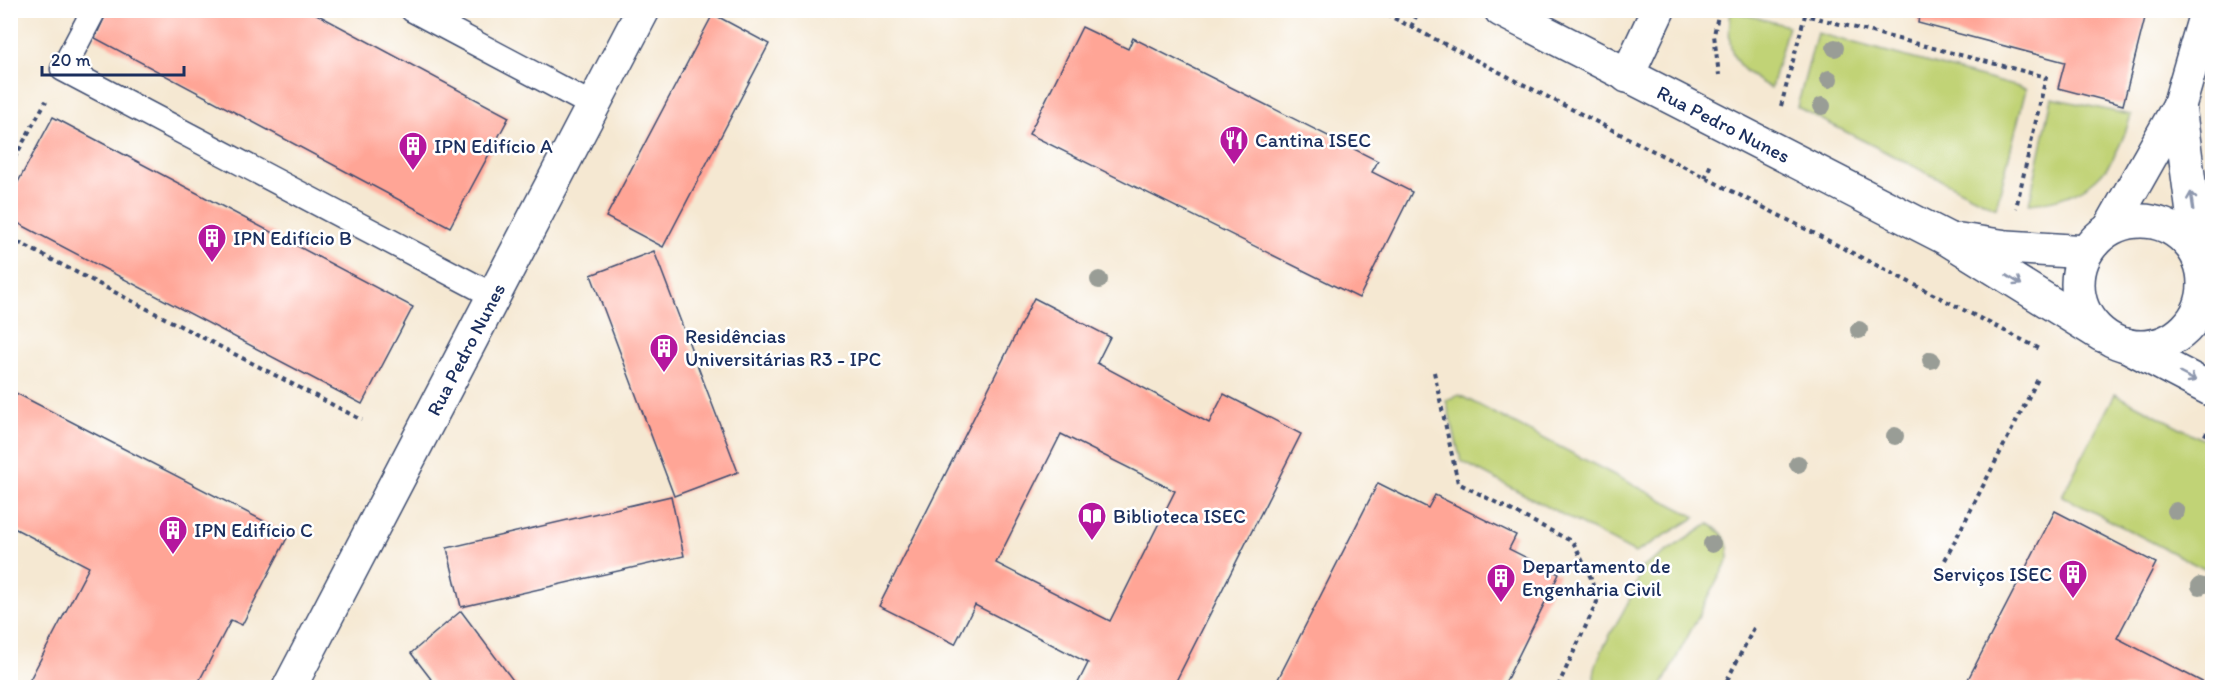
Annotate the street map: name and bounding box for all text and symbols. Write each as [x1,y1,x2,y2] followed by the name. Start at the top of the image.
[42,39,184,77] scale bar
[51,49,91,71] text: 20 m
[1653,80,1794,168] street label: Rua Pedro Nunes
[1218,124,1250,166] restaurant icon: Cantina ISEC
[1255,128,1371,152] place label: Cantina ISEC
[397,130,429,172] building icon: IPN Edifício A
[434,134,553,158] place label: IPN Edifício A
[2186,191,2197,211] one-way arrow
[196,222,228,264] building icon: IPN Edifício B
[233,226,352,250] place label: IPN Edifício B
[2005,274,2022,286] one-way arrow
[421,279,510,420] street label: Rua Pedro Nunes
[685,324,881,371] place label: Residências Universitárias R3 - IPC
[648,332,680,374] building icon: Residências Universitárias R3 - IPC
[2179,371,2196,383] one-way arrow
[1076,500,1108,542] library icon: Biblioteca ISEC
[1113,504,1246,528] place label: Biblioteca ISEC
[157,514,189,556] building icon: IPN Edifício C
[194,518,313,542] place label: IPN Edifício C
[1522,554,1671,601] place label: Departamento de Engenharia Civil
[2057,558,2089,600] building icon: Serviços ISEC
[1485,562,1517,604] building icon: Departamento de Engenharia Civil
[1933,562,2052,586] place label: Serviços ISEC

